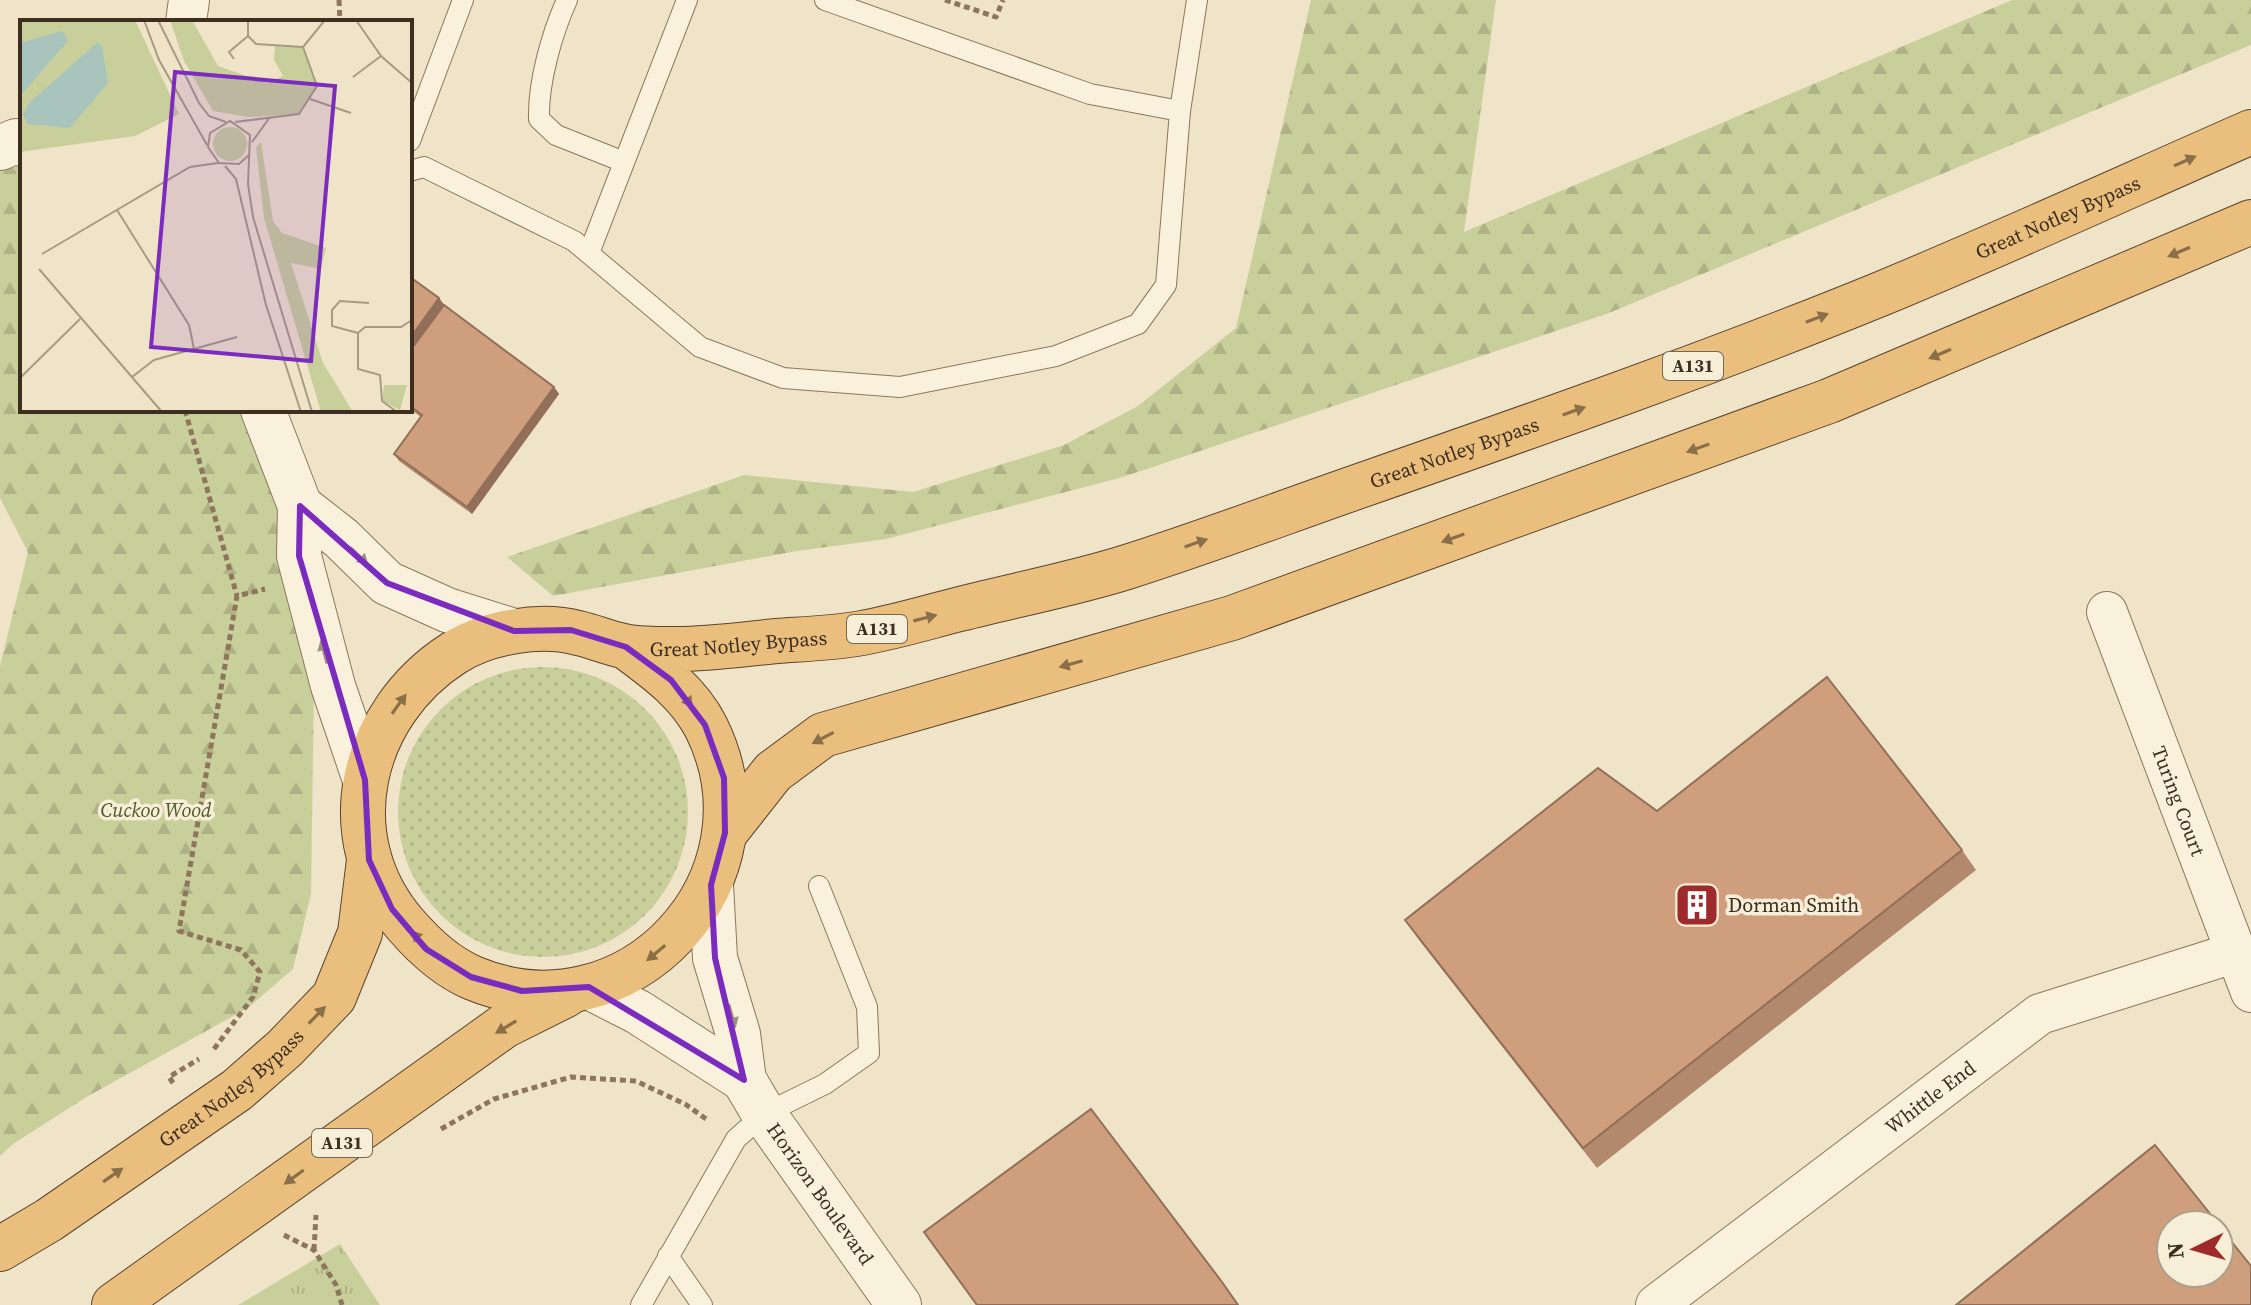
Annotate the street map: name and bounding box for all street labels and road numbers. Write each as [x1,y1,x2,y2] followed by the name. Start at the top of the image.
[1971,169,2145,266] street label: Great Notley Bypass
[1663,352,1723,380] road number: A131
[1366,410,1543,495] street label: Great Notley Bypass
[847,615,907,643] road number: A131
[650,624,828,663] street label: Great Notley Bypass
[2145,742,2212,860] street label: Turing Court
[153,1023,310,1154] street label: Great Notley Bypass
[1879,1053,1982,1141] street label: Whittle End
[760,1117,881,1271] street label: Horizon Boulevard
[312,1129,372,1157] road number: A131

